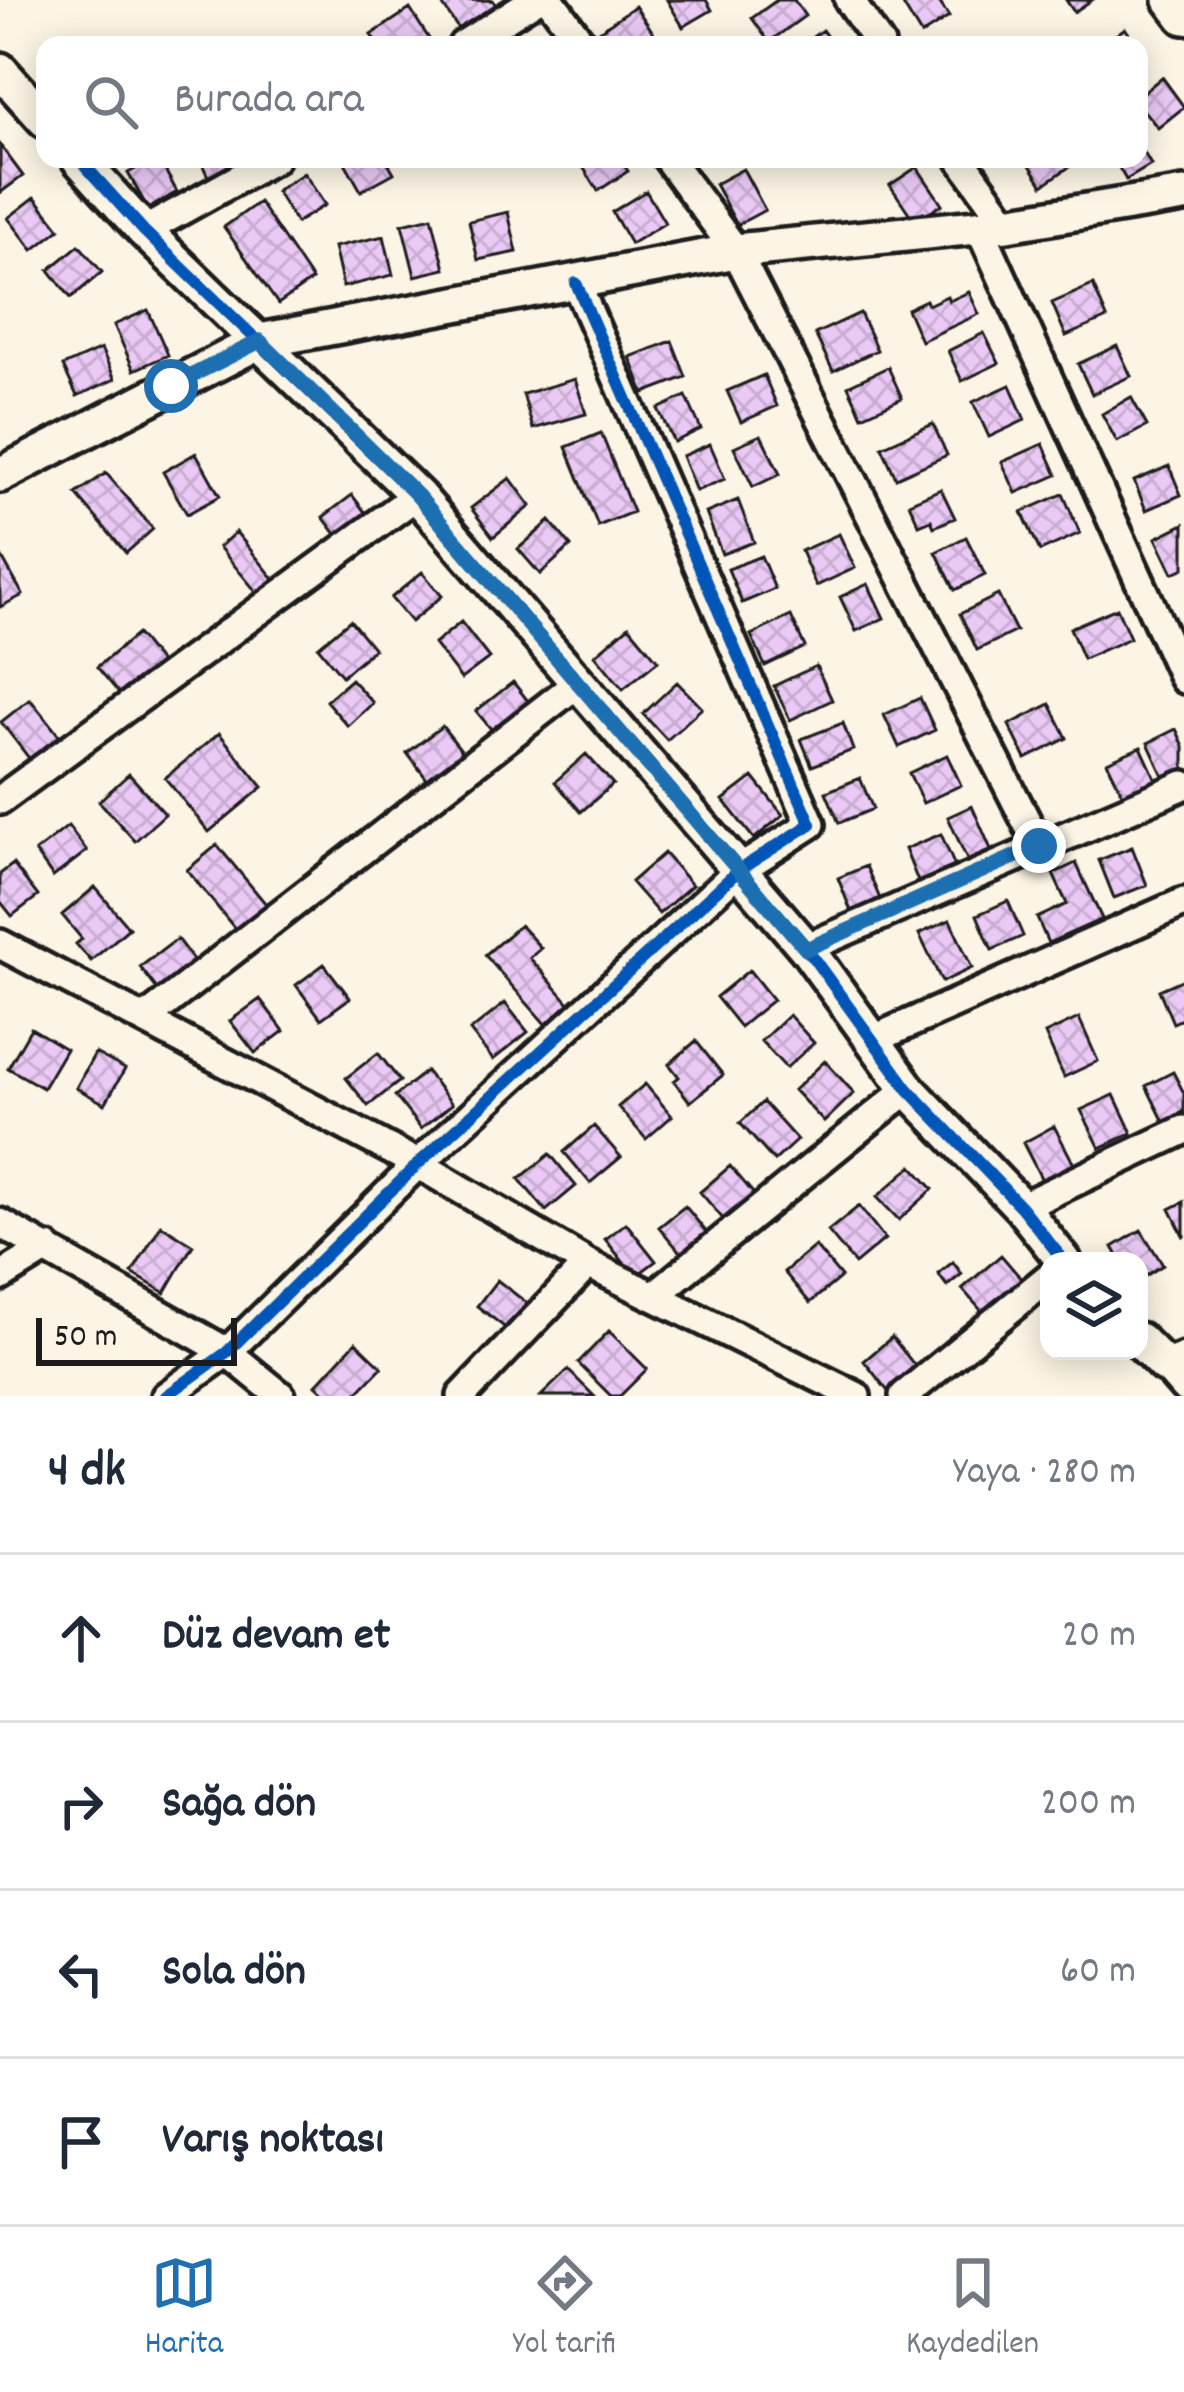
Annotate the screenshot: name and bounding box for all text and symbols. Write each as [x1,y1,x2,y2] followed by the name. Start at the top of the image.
[36,36,1148,168] search box
[78,69,144,135] icon: search
[174,70,364,134] text: Burada ara
[144,359,198,413] route start
[1012,819,1066,873] route end
[1040,1252,1148,1360] map controls
[1040,1252,1148,1360] button: layers
[36,1312,237,1365] scale bar
[54,1315,118,1362] text: 50 m
[48,1438,126,1510] text: 4 dk
[953,1447,1136,1502] text: Yaya · 280 m
[48,1605,114,1671] icon: ahead
[162,1606,390,1670] text: Düz devam et
[1062,1610,1136,1665] text: 20 m
[48,1773,114,1839] icon: right
[162,1774,316,1838] text: Sağa dön
[1041,1778,1136,1833] text: 200 m
[48,1941,114,2007] icon: left
[162,1942,306,2006] text: Sola dön
[1060,1946,1136,2001] text: 60 m
[48,2109,114,2175] icon: arrive
[162,2110,384,2174] text: Varış noktası
[145,2250,223,2369] tab: Harita
[513,2250,616,2369] tab: Yol tarifi
[906,2250,1039,2369] tab: Kaydedilen

